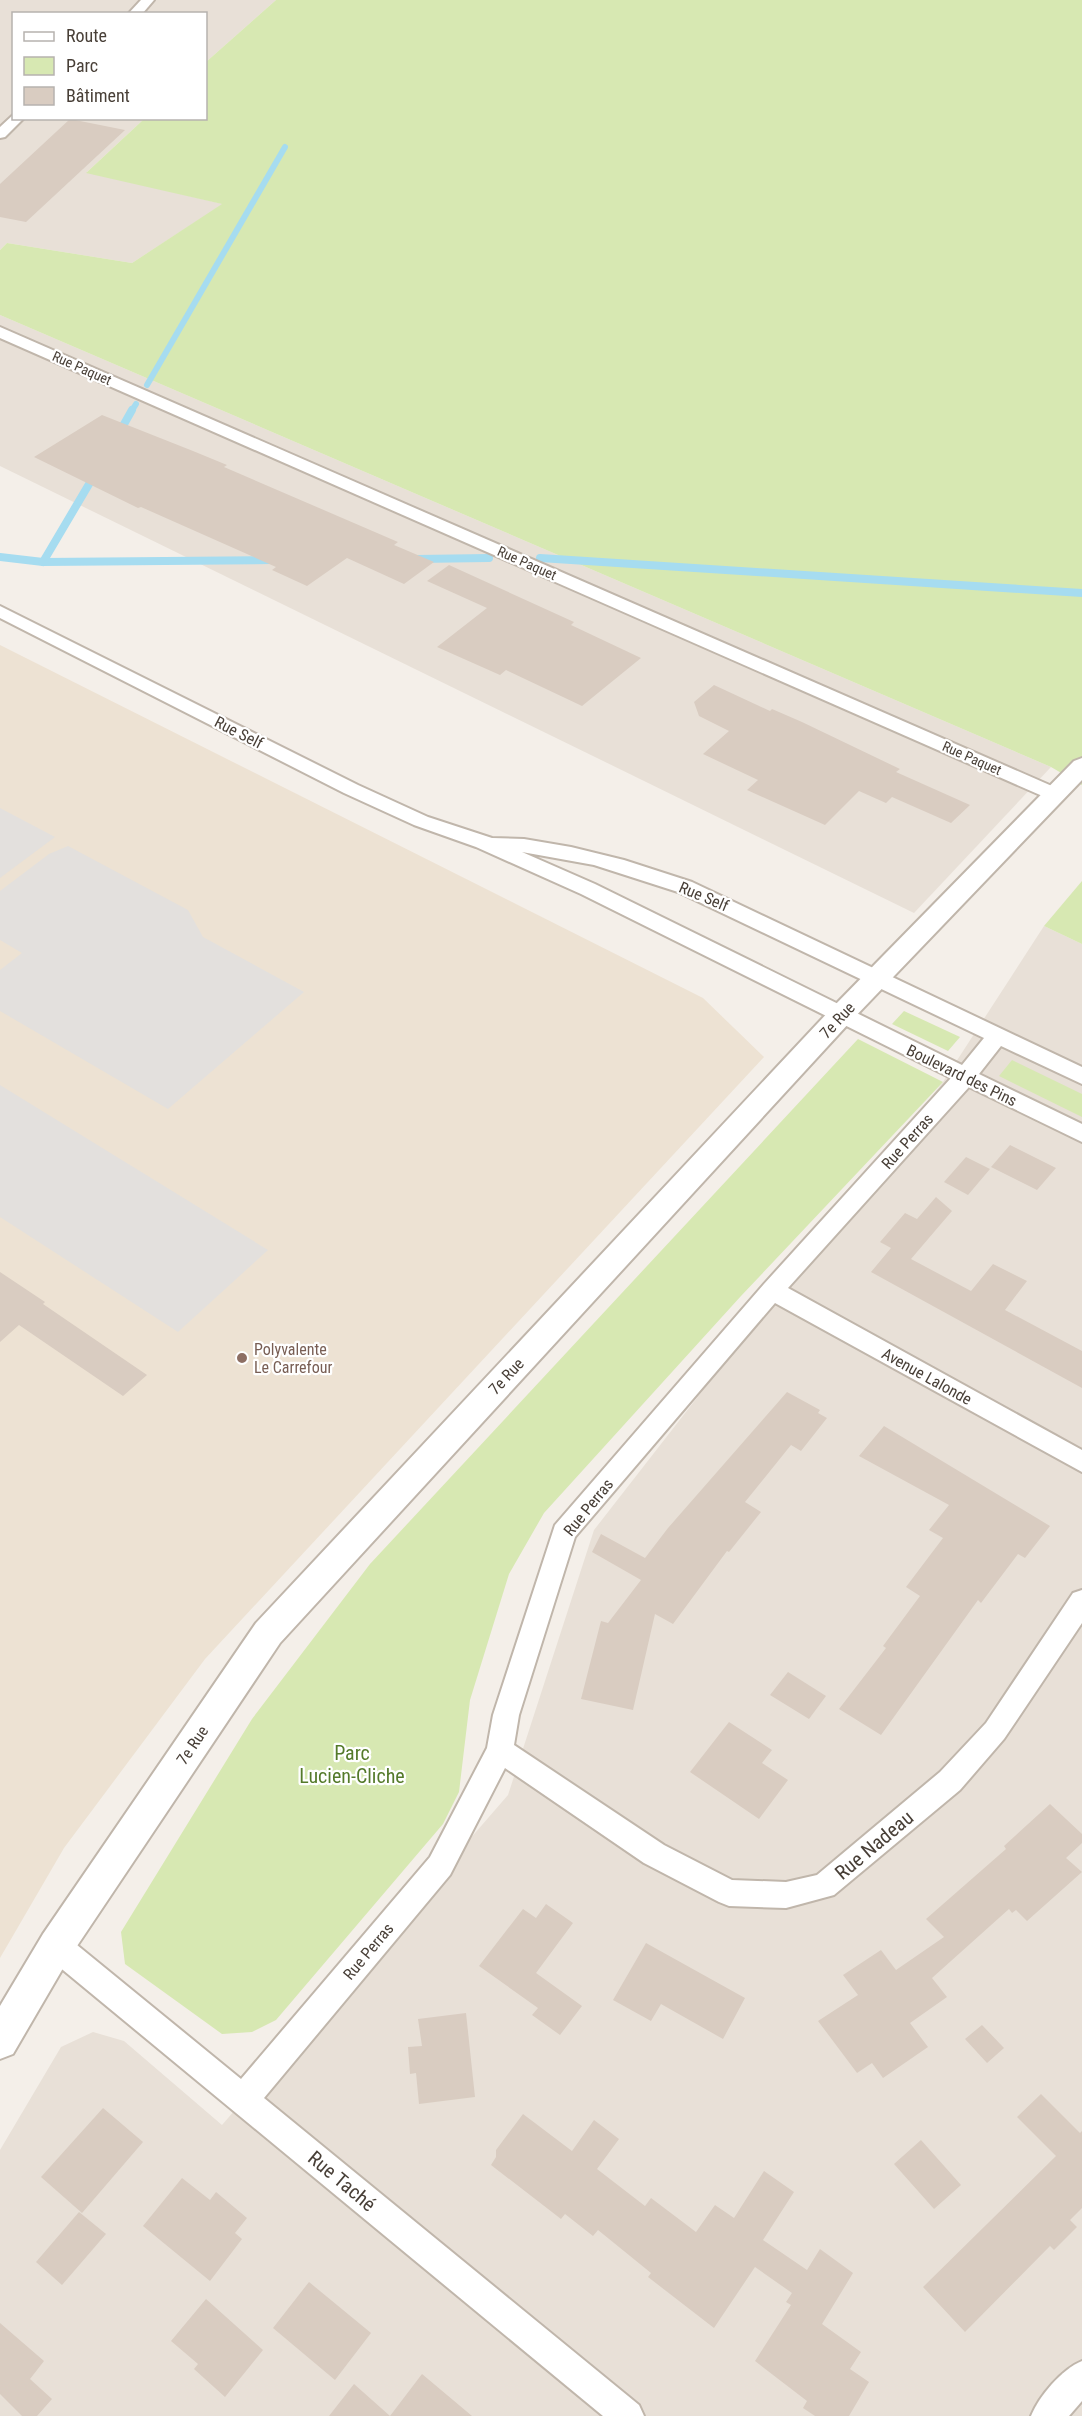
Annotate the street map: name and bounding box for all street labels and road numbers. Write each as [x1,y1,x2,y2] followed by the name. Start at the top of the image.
[50,348,114,388] street label: Rue Paquet
[495,543,559,583] street label: Rue Paquet
[211,712,266,753] street label: Rue Self
[940,738,1004,778] street label: Rue Paquet
[676,878,731,915] street label: Rue Self
[816,998,859,1042] street label: 7e Rue
[904,1041,1020,1110] street label: Boulevard des Pins
[878,1110,937,1173] street label: Rue Perras
[878,1344,975,1409] street label: Avenue Lalonde
[485,1354,528,1398] street label: 7e Rue
[560,1475,617,1540] street label: Rue Perras
[173,1722,212,1768] street label: 7e Rue
[830,1805,918,1885] street label: Rue Nadeau
[339,1919,398,1983] street label: Rue Perras
[303,2146,381,2216] street label: Rue Taché

